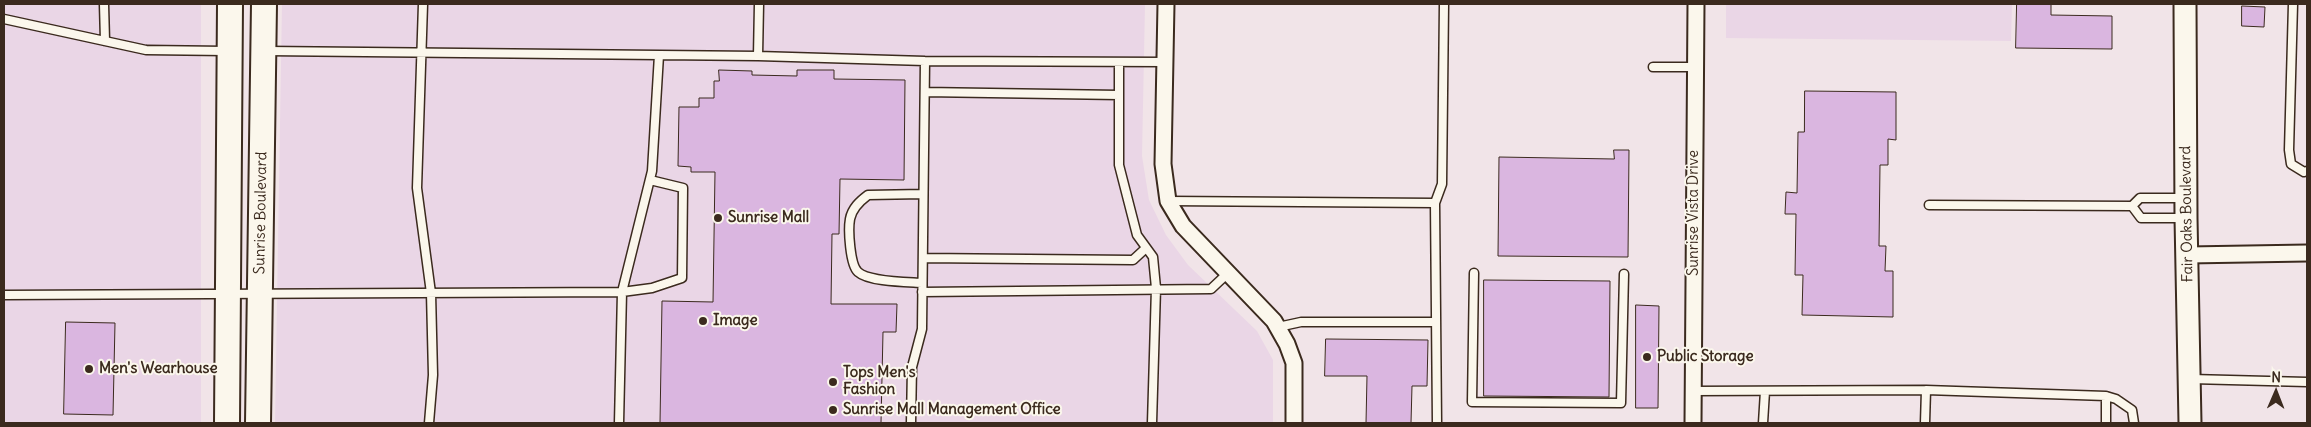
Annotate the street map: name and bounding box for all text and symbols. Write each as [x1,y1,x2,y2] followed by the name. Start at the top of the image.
[2177,146,2197,282] street label: Fair Oaks Boulevard
[1685,150,1703,276] street label: Sunrise Vista Drive
[251,151,271,275] street label: Sunrise Boulevard
[728,209,809,227] place label: Sunrise Mall
[712,212,724,224] marker: Sunrise Mall
[713,312,758,330] place label: Image
[697,315,709,327] marker: Image
[1657,348,1753,366] place label: Public Storage
[1641,351,1653,363] marker: Public Storage
[99,360,217,378] place label: Men's Wearhouse
[83,363,95,375] marker: Men's Wearhouse
[843,364,916,399] place label: Tops Men's Fashion
[2251,367,2301,417] north arrow
[2271,368,2281,386] text: N
[827,376,839,388] marker: Tops Men's Fashion
[843,401,1061,419] place label: Sunrise Mall Management Office
[827,404,839,416] marker: Sunrise Mall Management Office

